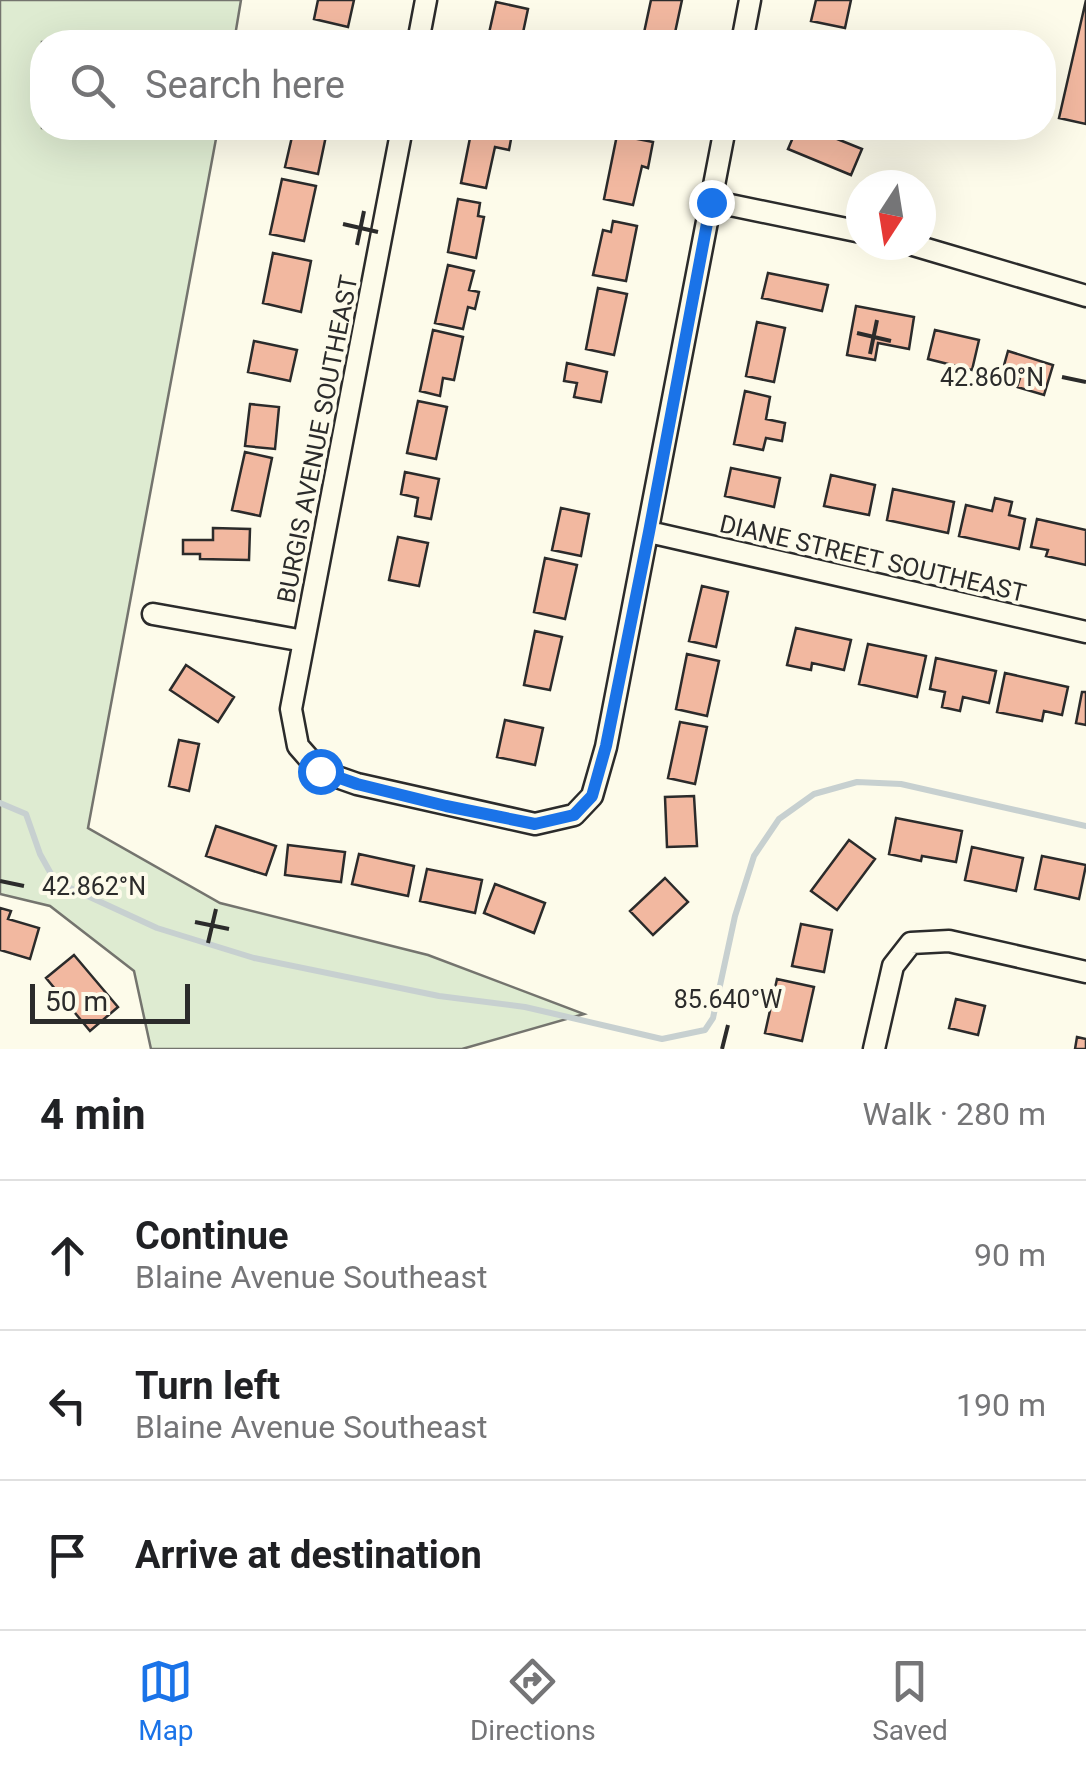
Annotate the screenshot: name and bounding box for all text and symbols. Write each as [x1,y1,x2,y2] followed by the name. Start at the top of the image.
[30,30,1056,140] search box
[65,58,120,113] icon: search
[145,63,345,107] text: Search here
[846,170,936,260] north arrow
[689,180,735,226] route end
[271,273,364,605] street label: BURGIS AVENUE SOUTHEAST
[940,363,1044,392] text: 42.860°N
[717,509,1029,608] street label: DIANE STREET SOUTHEAST
[298,749,344,795] route start
[42,872,146,901] text: 42.862°N
[30,979,190,1024] scale bar
[45,985,108,1018] text: 50 m
[674,985,782,1014] text: 85.640°W
[40,1090,146,1139] text: 4 min
[863,1095,1046,1133] text: Walk · 280 m
[135,1214,289,1258] text: Continue
[40,1228,95,1283] icon: ahead
[974,1236,1046,1274] text: 90 m
[135,1258,487,1296] text: Blaine Avenue Southeast
[135,1364,280,1408] text: Turn left
[40,1378,95,1433] icon: left
[956,1386,1046,1424] text: 190 m
[135,1408,487,1446] text: Blaine Avenue Southeast
[40,1528,95,1583] icon: arrive
[135,1533,482,1577] text: Arrive at destination
[138,1654,194,1747] tab: Map
[470,1654,596,1747] tab: Directions
[872,1654,948,1747] tab: Saved

